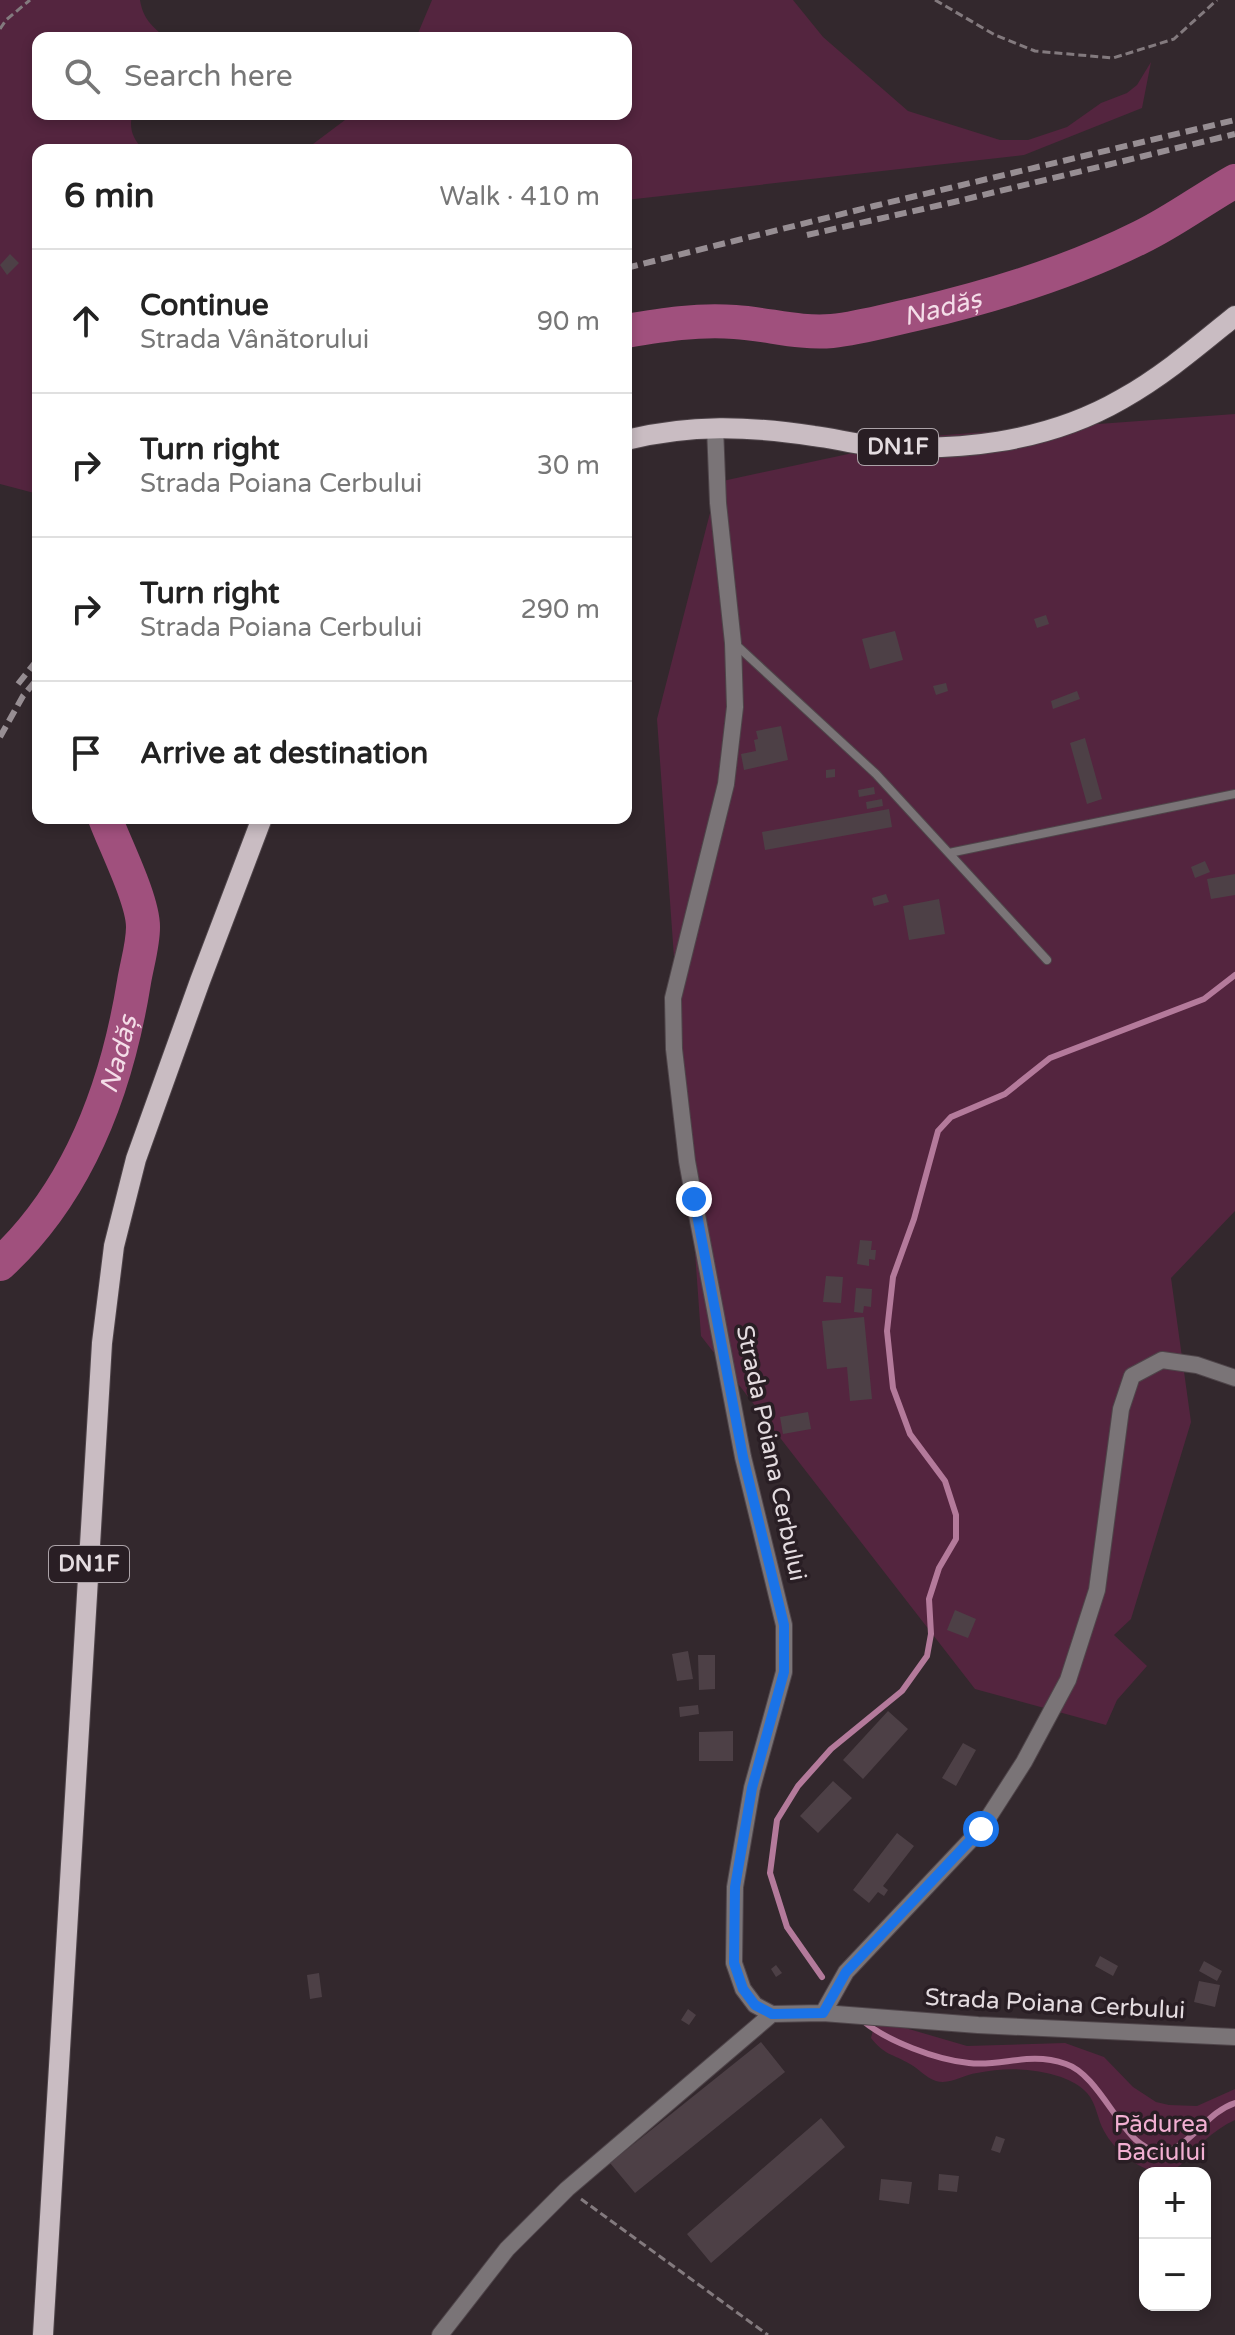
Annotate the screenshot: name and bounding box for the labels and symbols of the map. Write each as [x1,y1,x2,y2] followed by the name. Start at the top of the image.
[900,282,986,332] water label: Nadăș
[858,429,938,465] road number: DN1F
[92,1011,143,1097] water label: Nadăș
[676,1181,712,1217] route end
[730,1323,812,1583] street label: Strada Poiana Cerbului
[49,1546,129,1582] road number: DN1F
[963,1811,999,1847] route start
[924,1983,1186,2025] street label: Strada Poiana Cerbului
[1114,2110,1208,2167] park label: Pădurea Baciului

